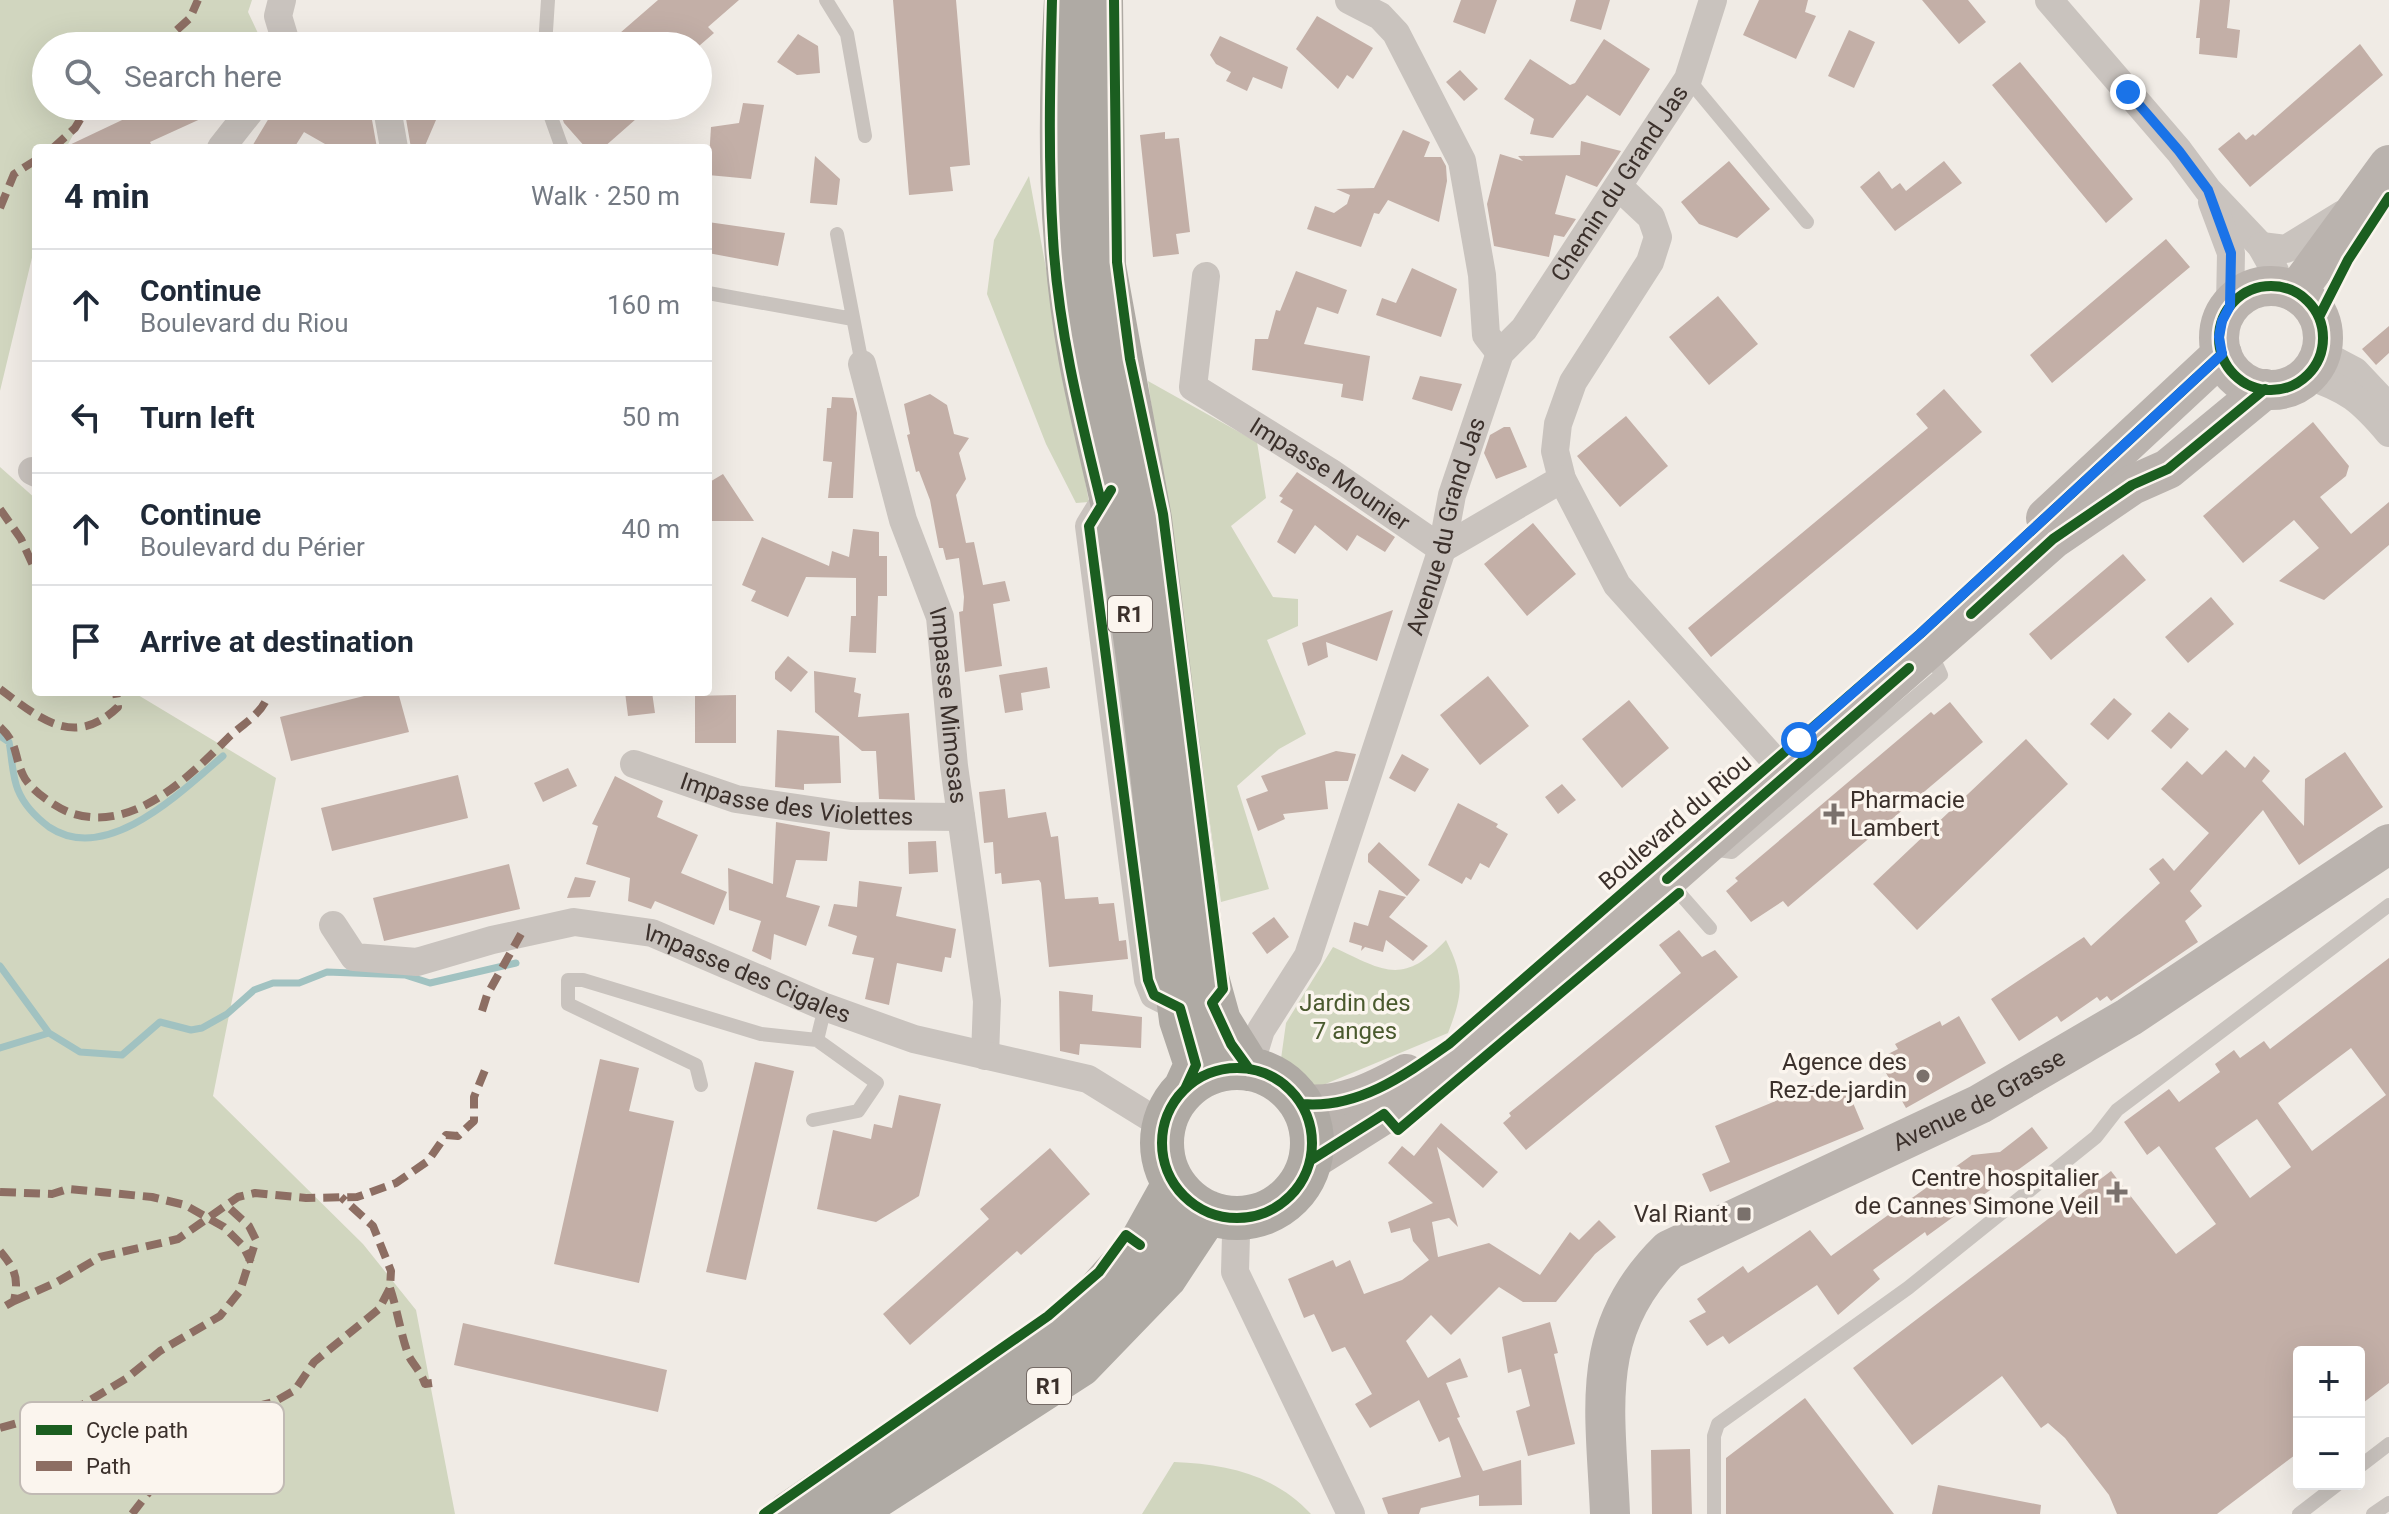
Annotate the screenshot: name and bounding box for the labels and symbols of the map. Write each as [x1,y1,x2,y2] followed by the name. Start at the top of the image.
[2110,74,2146,110] route end
[1545,80,1694,287] street label: Chemin du Grand Jas
[1245,412,1415,537] street label: Impasse Mounier
[1401,414,1491,639] street label: Avenue du Grand Jas
[1108,596,1152,632] road number: R1
[923,603,973,805] street label: Impasse Mimosas
[1781,722,1817,758] route start
[1593,748,1757,896] street label: Boulevard du Riou
[677,767,913,831] street label: Impasse des Violettes
[1850,786,1965,842] place label: Pharmacie Lambert
[1825,805,1843,823] marker: Pharmacie Lambert
[643,918,854,1029] street label: Impasse des Cigales
[1299,989,1411,1045] park label: Jardin des 7 anges
[1888,1043,2070,1157] street label: Avenue de Grasse
[1769,1048,1907,1104] place label: Agence des Rez-de-jardin
[1914,1067,1932,1085] marker: Agence des Rez-de-jardin
[1855,1164,2099,1220] place label: Centre hospitalier de Cannes Simone Veil
[2106,1181,2128,1203] marker: Centre hospitalier de Cannes Simone Veil
[1634,1200,1728,1228] place label: Val Riant
[1735,1205,1753,1223] marker: Val Riant
[1027,1368,1071,1404] road number: R1
[20,1402,284,1494] legend
[86,1418,188,1443] text: Cycle path
[86,1454,131,1479] text: Path

